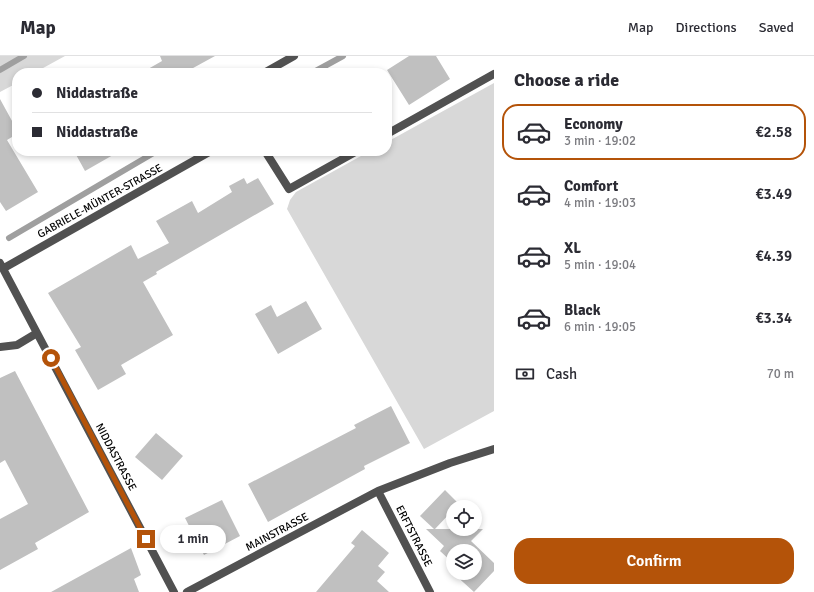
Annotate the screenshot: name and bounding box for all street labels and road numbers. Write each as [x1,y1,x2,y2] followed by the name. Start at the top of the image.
[35,160,165,241] street label: GABRIELE-MÜNTER-STRASSE
[93,421,139,493] street label: NIDDASTRASSE
[393,503,435,569] street label: ERFTSTRASSE
[243,510,311,554] street label: MAINSTRASSE

